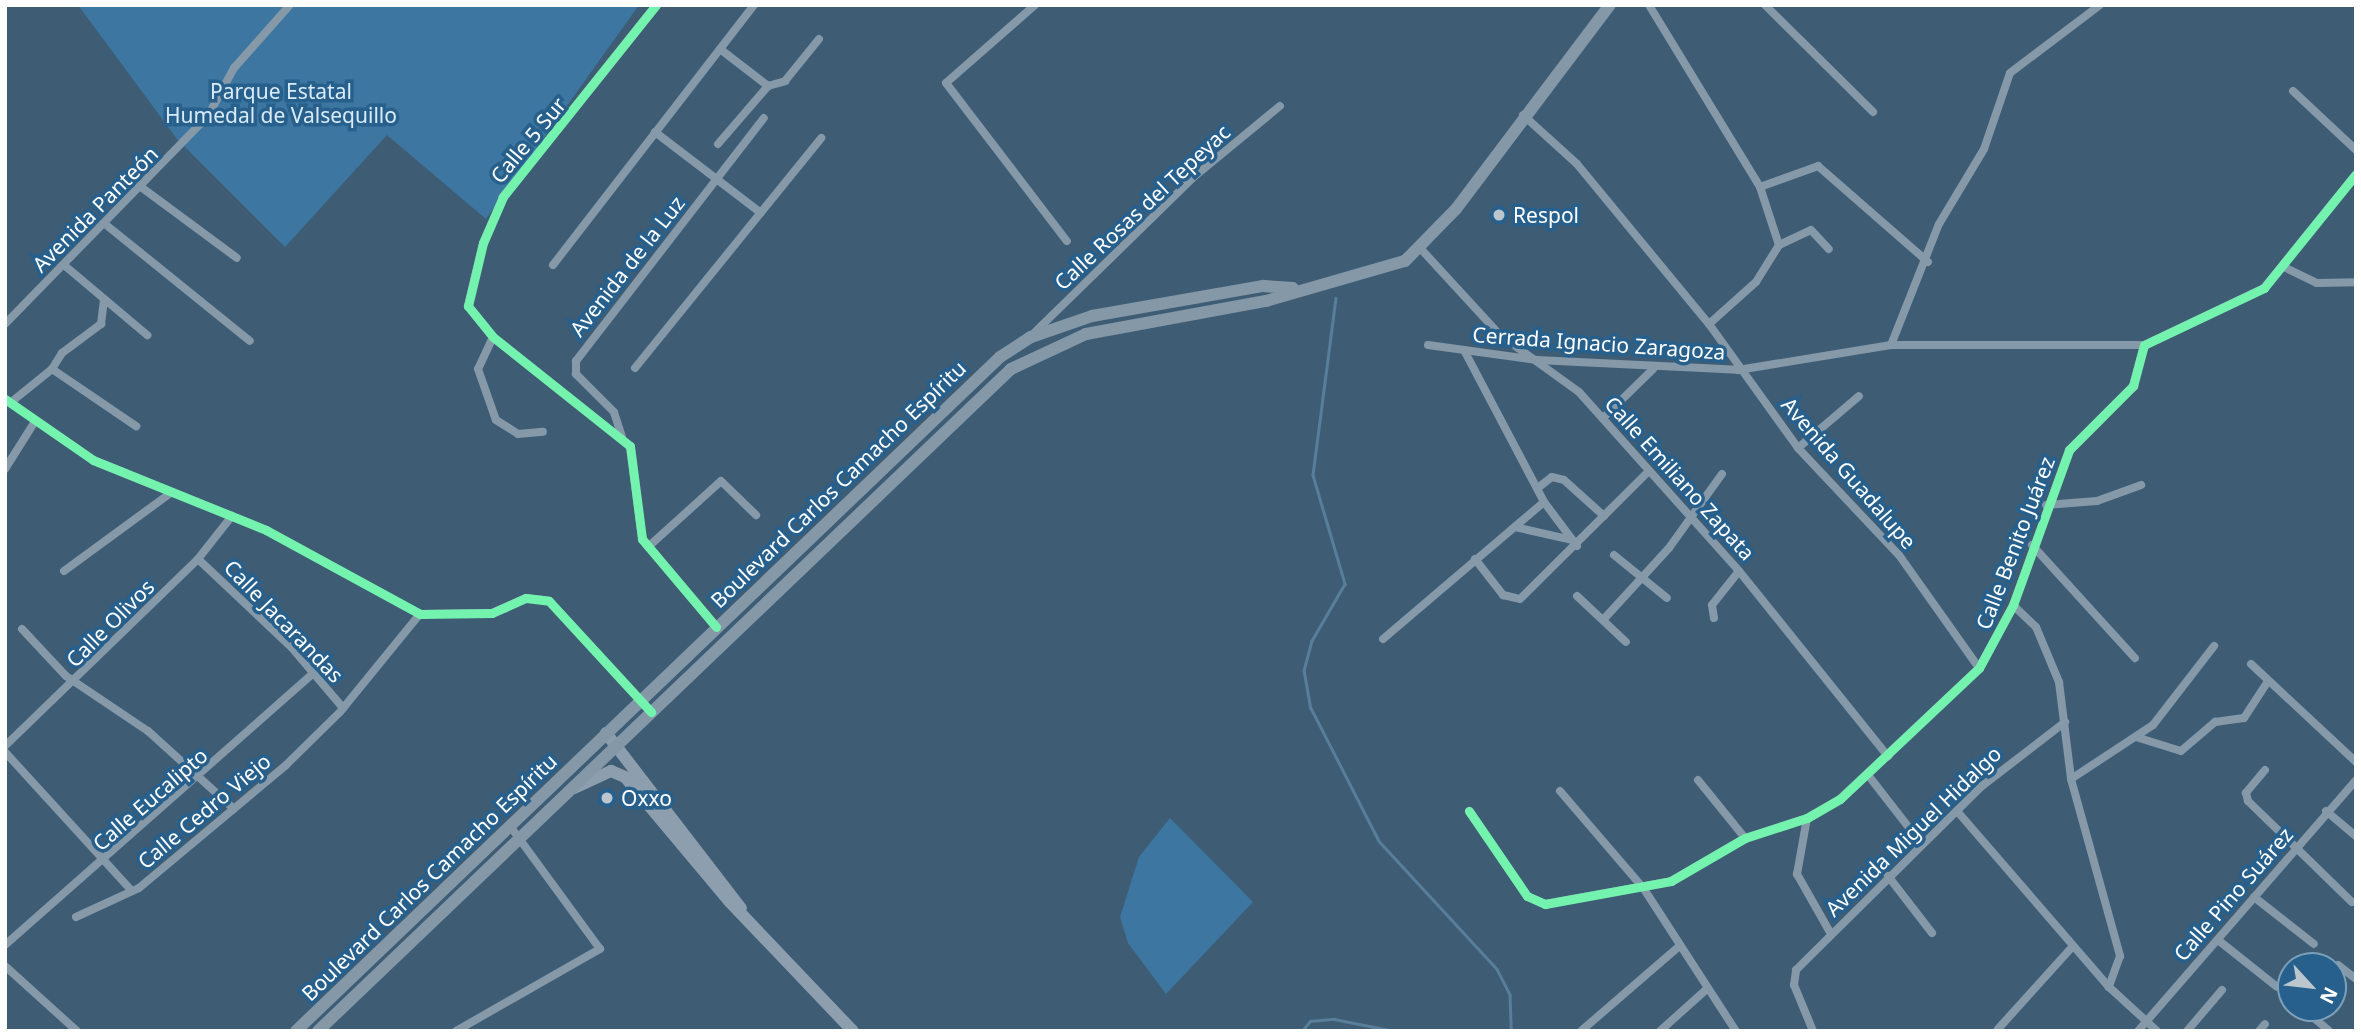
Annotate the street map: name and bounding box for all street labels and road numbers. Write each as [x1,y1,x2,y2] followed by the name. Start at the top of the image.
[485,92,571,188] street label: Calle 5 Sur
[1049,119,1235,295] street label: Calle Rosas del Tepeyac
[27,141,163,277] street label: Avenida Panteón
[564,191,690,341] street label: Avenida de la Luz
[1472,322,1726,364] street label: Cerrada Ignacio Zaragoza
[705,355,971,613] street label: Boulevard Carlos Camacho Espíritu
[1600,391,1760,565] street label: Calle Emiliano Zapata
[1776,392,1922,554] street label: Avenida Guadalupe
[1970,453,2060,633] street label: Calle Benito Juárez
[219,555,349,687] street label: Calle Jacarandas
[61,574,159,672] street label: Calle Olivos
[1820,741,2006,921] street label: Avenida Miguel Hidalgo
[87,742,213,856] street label: Calle Eucalipto
[132,748,276,874] street label: Calle Cedro Viejo
[296,748,562,1006] street label: Boulevard Carlos Camacho Espíritu
[2168,822,2298,966] street label: Calle Pino Suárez

